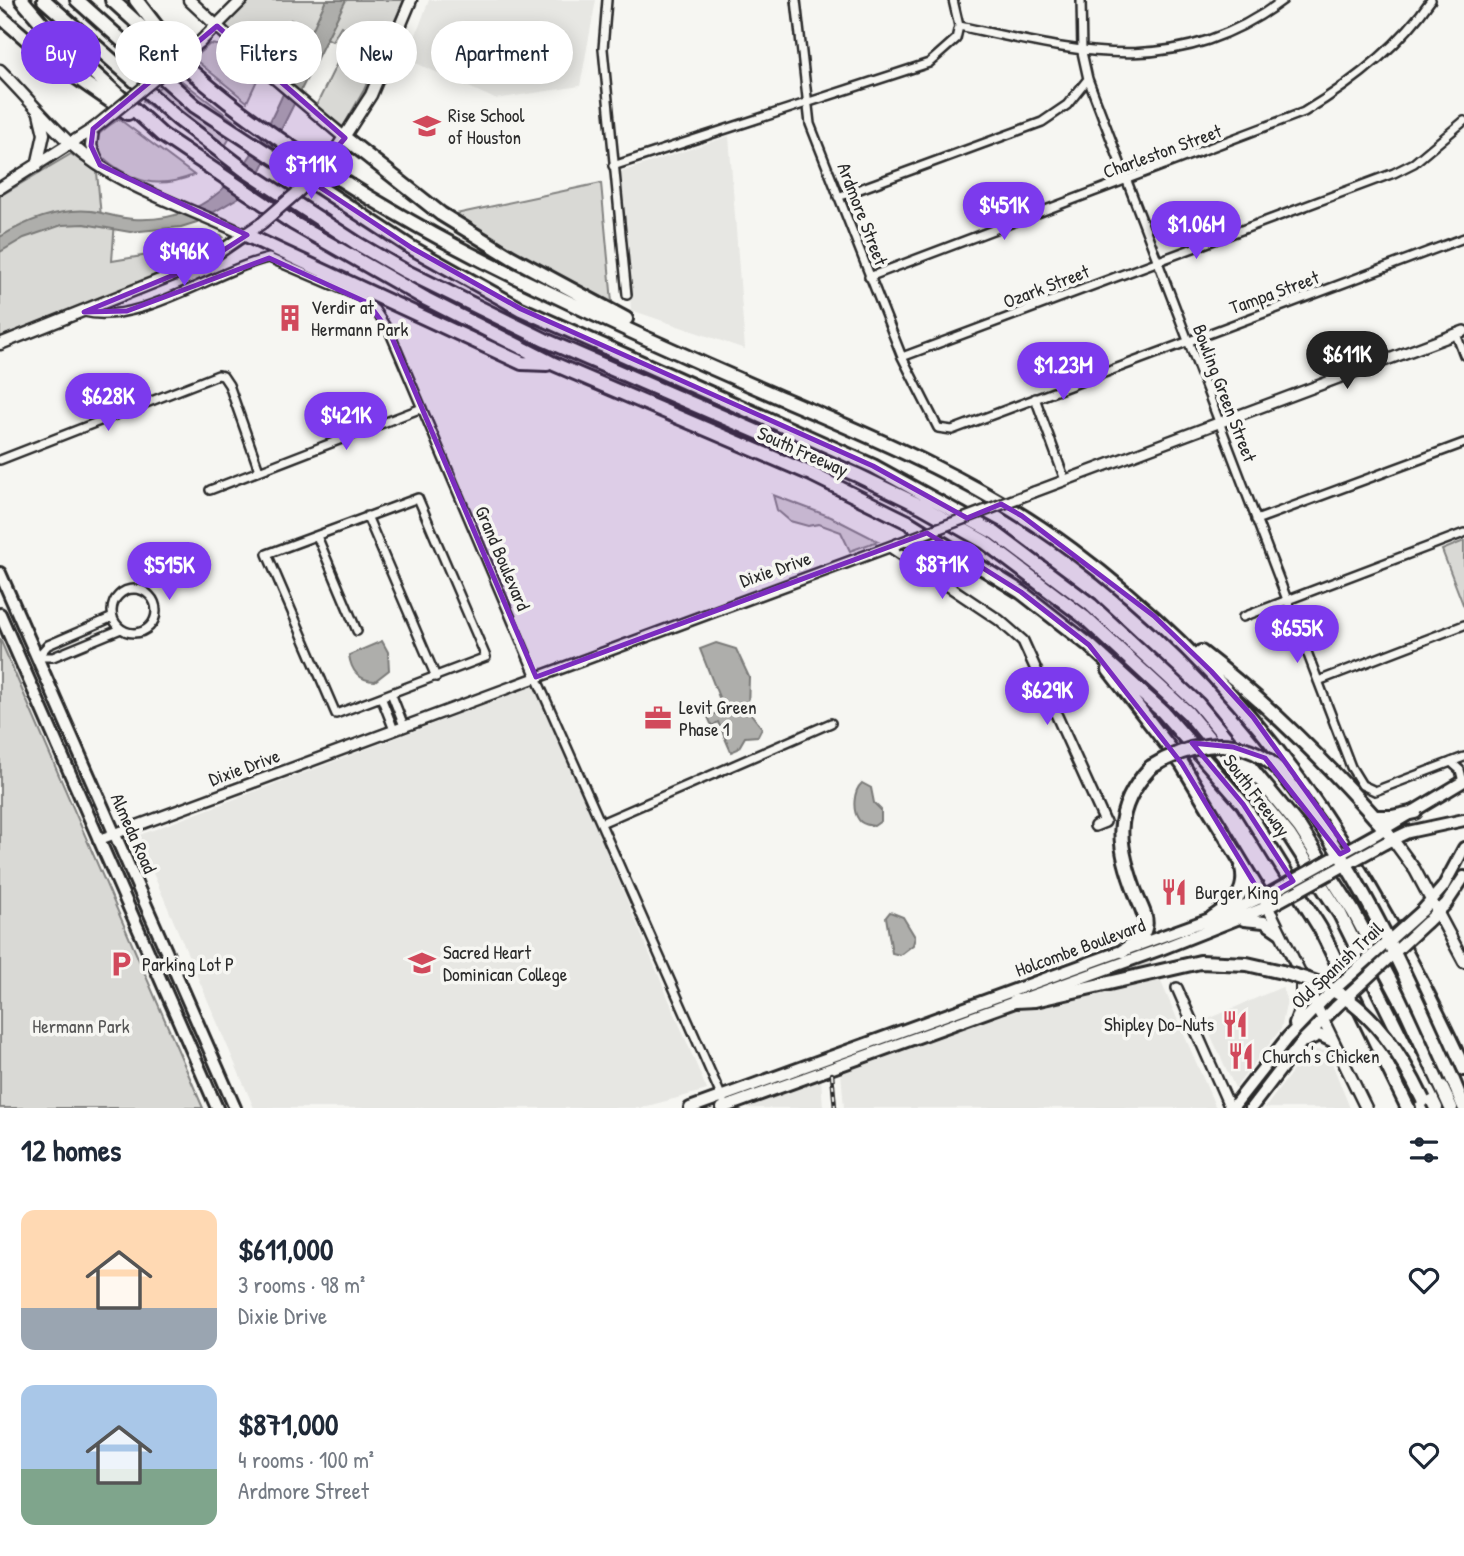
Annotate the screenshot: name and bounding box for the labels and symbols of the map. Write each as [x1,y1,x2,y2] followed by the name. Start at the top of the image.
[448,102,526,150] place label: Rise School of Houston
[412,111,442,141] school or university icon: Rise School of Houston
[1099,117,1225,185] street label: Charleston Street
[262,142,360,201] pin: $711K
[832,159,895,270] street label: Ardmore Street
[955,182,1053,242] pin: $451K
[1139,202,1253,261] pin: $1.06M
[135,229,233,288] pin: $496K
[999,258,1093,314] street label: Ozark Street
[1226,264,1323,320] street label: Tampa Street
[311,294,409,342] place label: Verdir at Hermann Park
[275,303,305,333] building icon: Verdir at Hermann Park
[1187,320,1263,466] street label: Bowling Green Street
[1298,332,1396,391] pin: $611K
[1006,342,1120,402] pin: $1.23M
[59,374,157,433] pin: $628K
[297,392,395,452] pin: $421K
[754,419,852,483] street label: South Freeway
[469,502,537,615] street label: Grand Boulevard
[120,542,218,602] pin: $515K
[893,542,991,601] pin: $871K
[736,545,815,593] street label: Dixie Drive
[1248,606,1346,665] pin: $655K
[998,668,1096,727] pin: $629K
[679,694,757,742] place label: Levit Green Phase 1
[643,703,673,733] office icon: Levit Green Phase 1
[205,742,283,792] street label: Dixie Drive
[1218,749,1296,841] street label: South Freeway
[105,789,163,878] street label: Almeda Road
[1159,877,1189,907] restaurant icon: Burger King
[1195,879,1279,905] place label: Burger King
[1011,911,1149,983] street label: Holcombe Boulevard
[1285,915,1389,1014] street label: Old Spanish Trail
[443,939,568,987] place label: Sacred Heart Dominican College
[407,948,437,978] school or university icon: Sacred Heart Dominican College
[106,949,136,979] parking icon: Parking Lot P
[142,951,234,977] place label: Parking Lot P
[1220,1009,1250,1039] restaurant icon: Shipley Do-Nuts
[1104,1011,1214,1037] place label: Shipley Do-Nuts
[32,1013,130,1039] park label: Hermann Park
[1226,1041,1256,1071] restaurant icon: Church's Chicken
[1262,1043,1380,1069] place label: Church's Chicken

